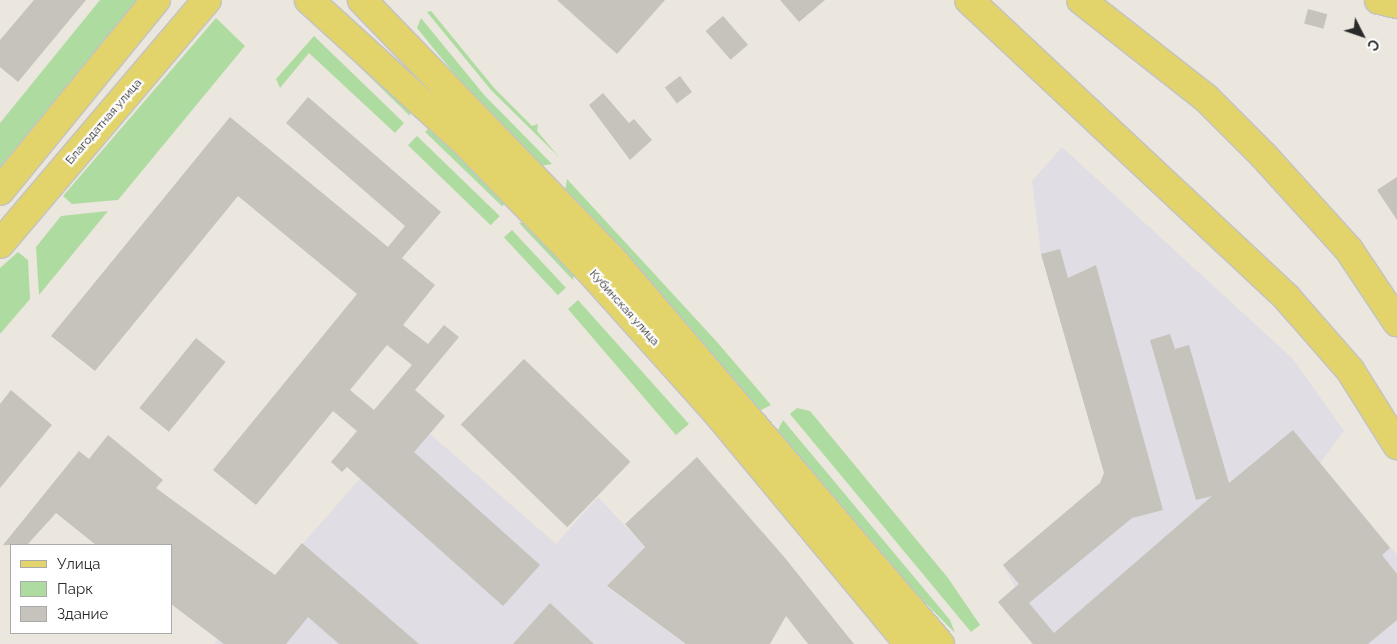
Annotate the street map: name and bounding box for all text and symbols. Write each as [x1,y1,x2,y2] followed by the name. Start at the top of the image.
[1337,10,1387,60] north arrow
[1364,36,1383,54] text: С
[63,76,145,168] street label: Благодатная улица
[586,267,662,349] street label: Кубинская улица
[10,544,172,634] legend
[57,555,101,573] text: Улица
[57,580,93,598] text: Парк
[57,605,108,623] text: Здание

